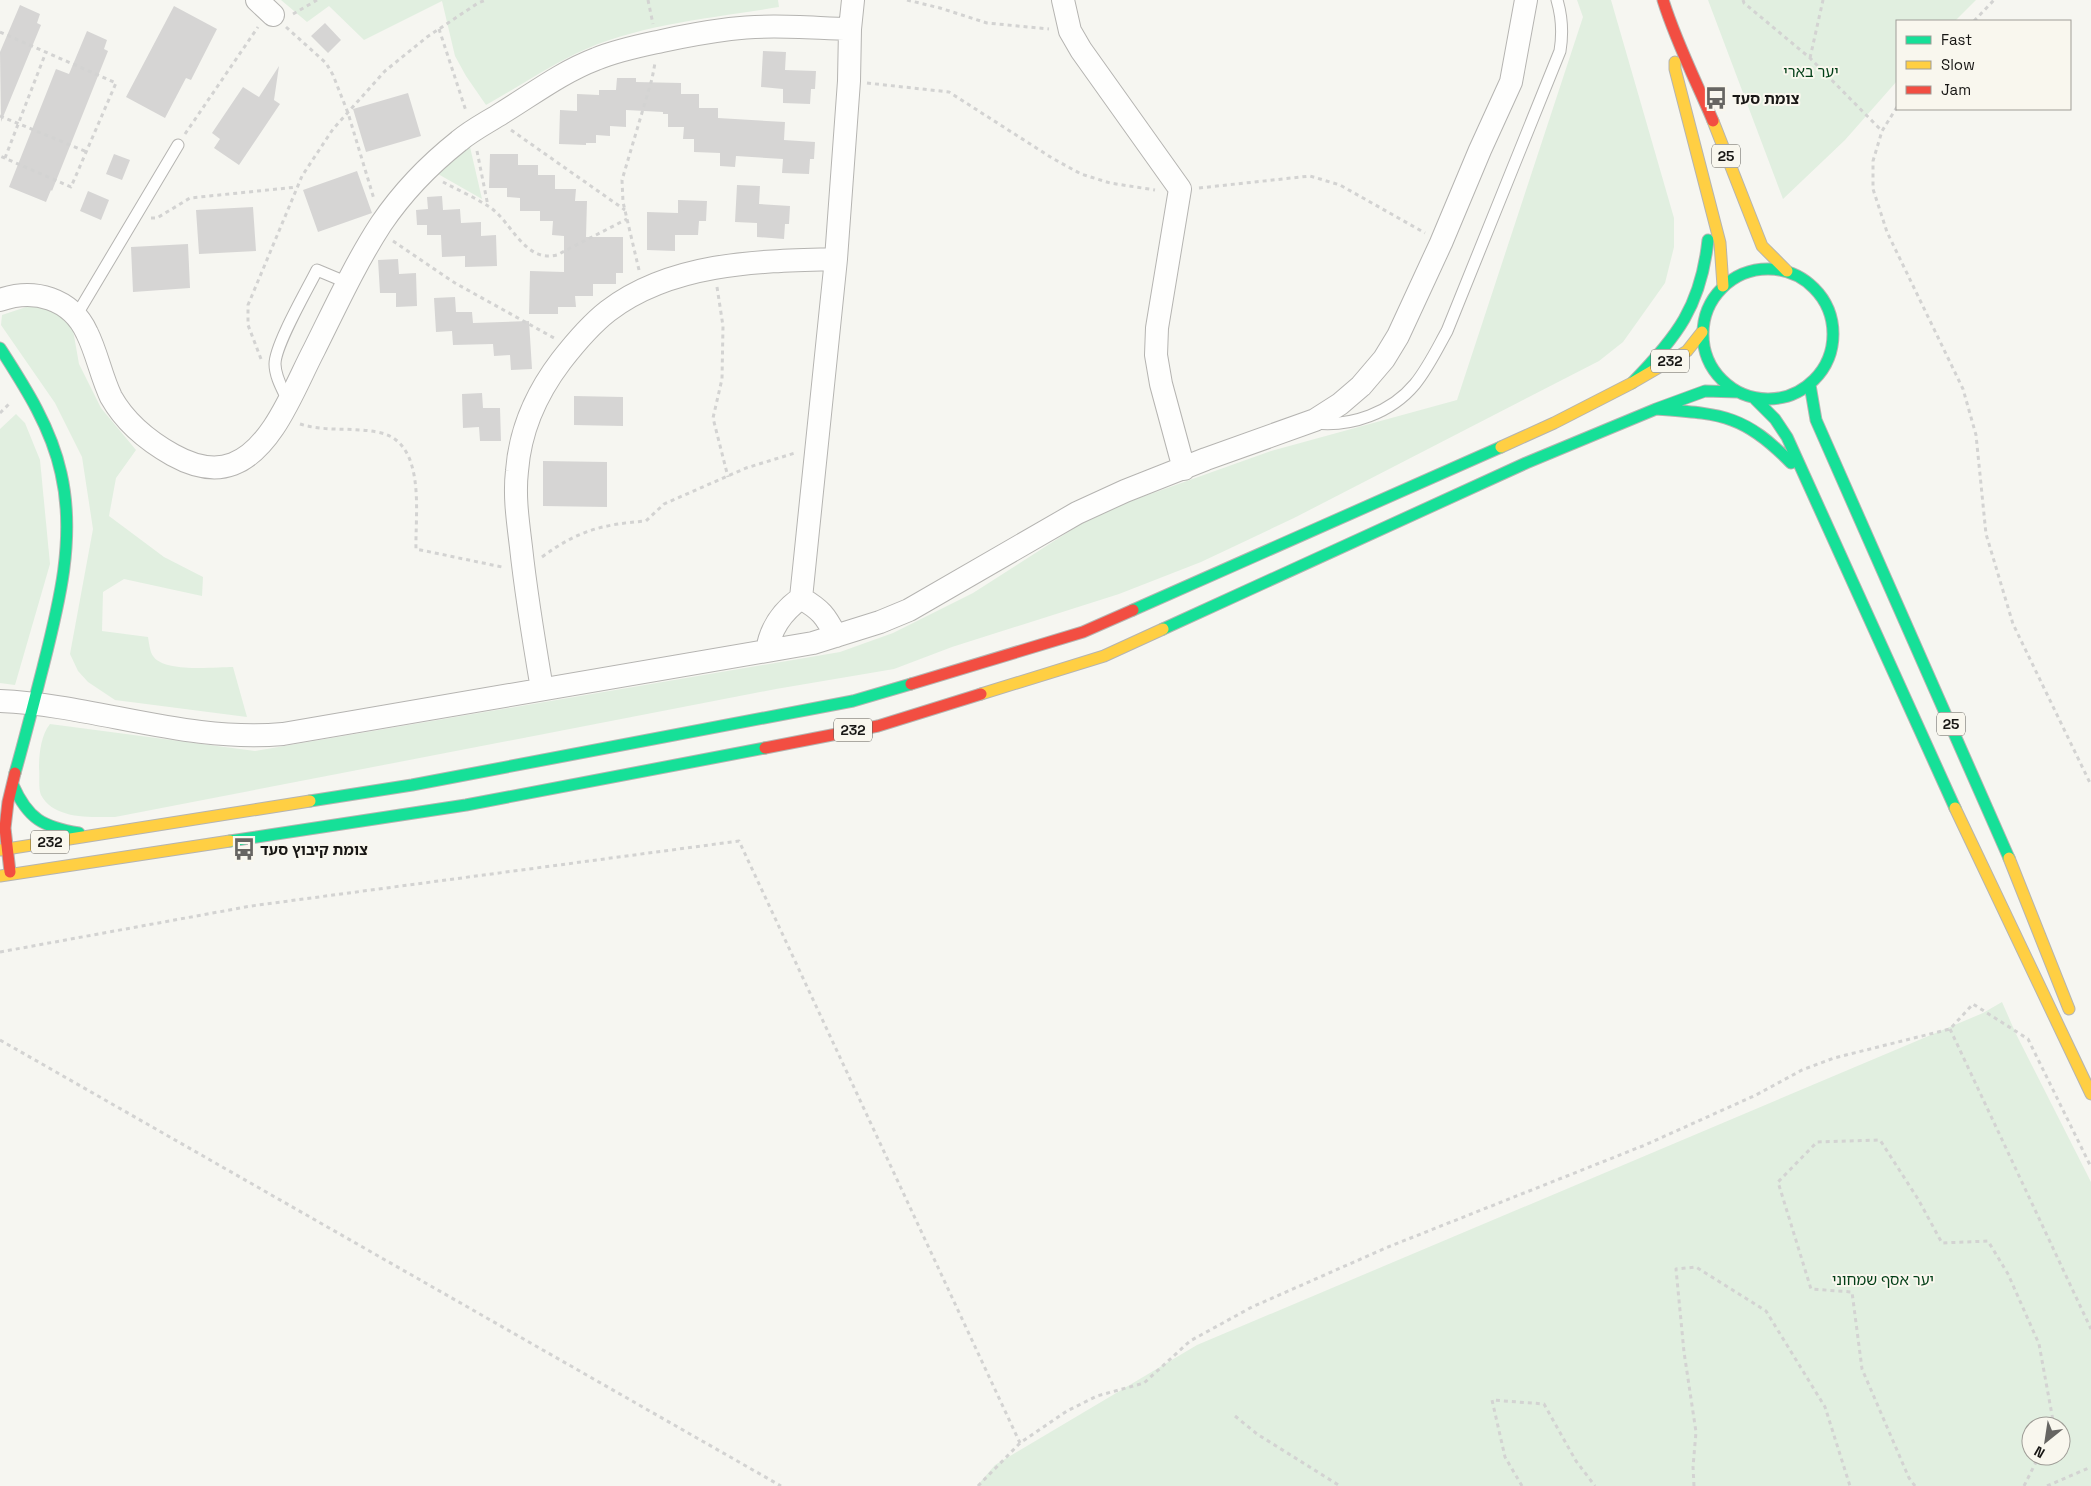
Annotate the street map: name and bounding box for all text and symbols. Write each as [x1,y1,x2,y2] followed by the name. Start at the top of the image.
[1896,20,2071,110] legend
[1941,30,1972,49] text: Fast
[1941,55,1975,74] text: Slow
[1783,62,1839,81] park label: יער בארי
[1941,80,1971,99] text: Jam
[1703,85,1729,111] bus stop icon: צומת סעד
[1732,89,1799,108] place label: צומת סעד
[1712,144,1740,168] road number: 25
[1651,350,1689,372] road number: 232
[1937,712,1965,736] road number: 25
[834,718,872,742] road number: 232
[31,830,69,854] road number: 232
[231,836,257,862] bus stop icon: צומת קיבוץ סעד
[260,840,368,859] place label: צומת קיבוץ סעד
[1832,1270,1934,1289] park label: יער אסף שמחוני
[2021,1416,2071,1466] north arrow
[2031,1442,2048,1462] text: N

